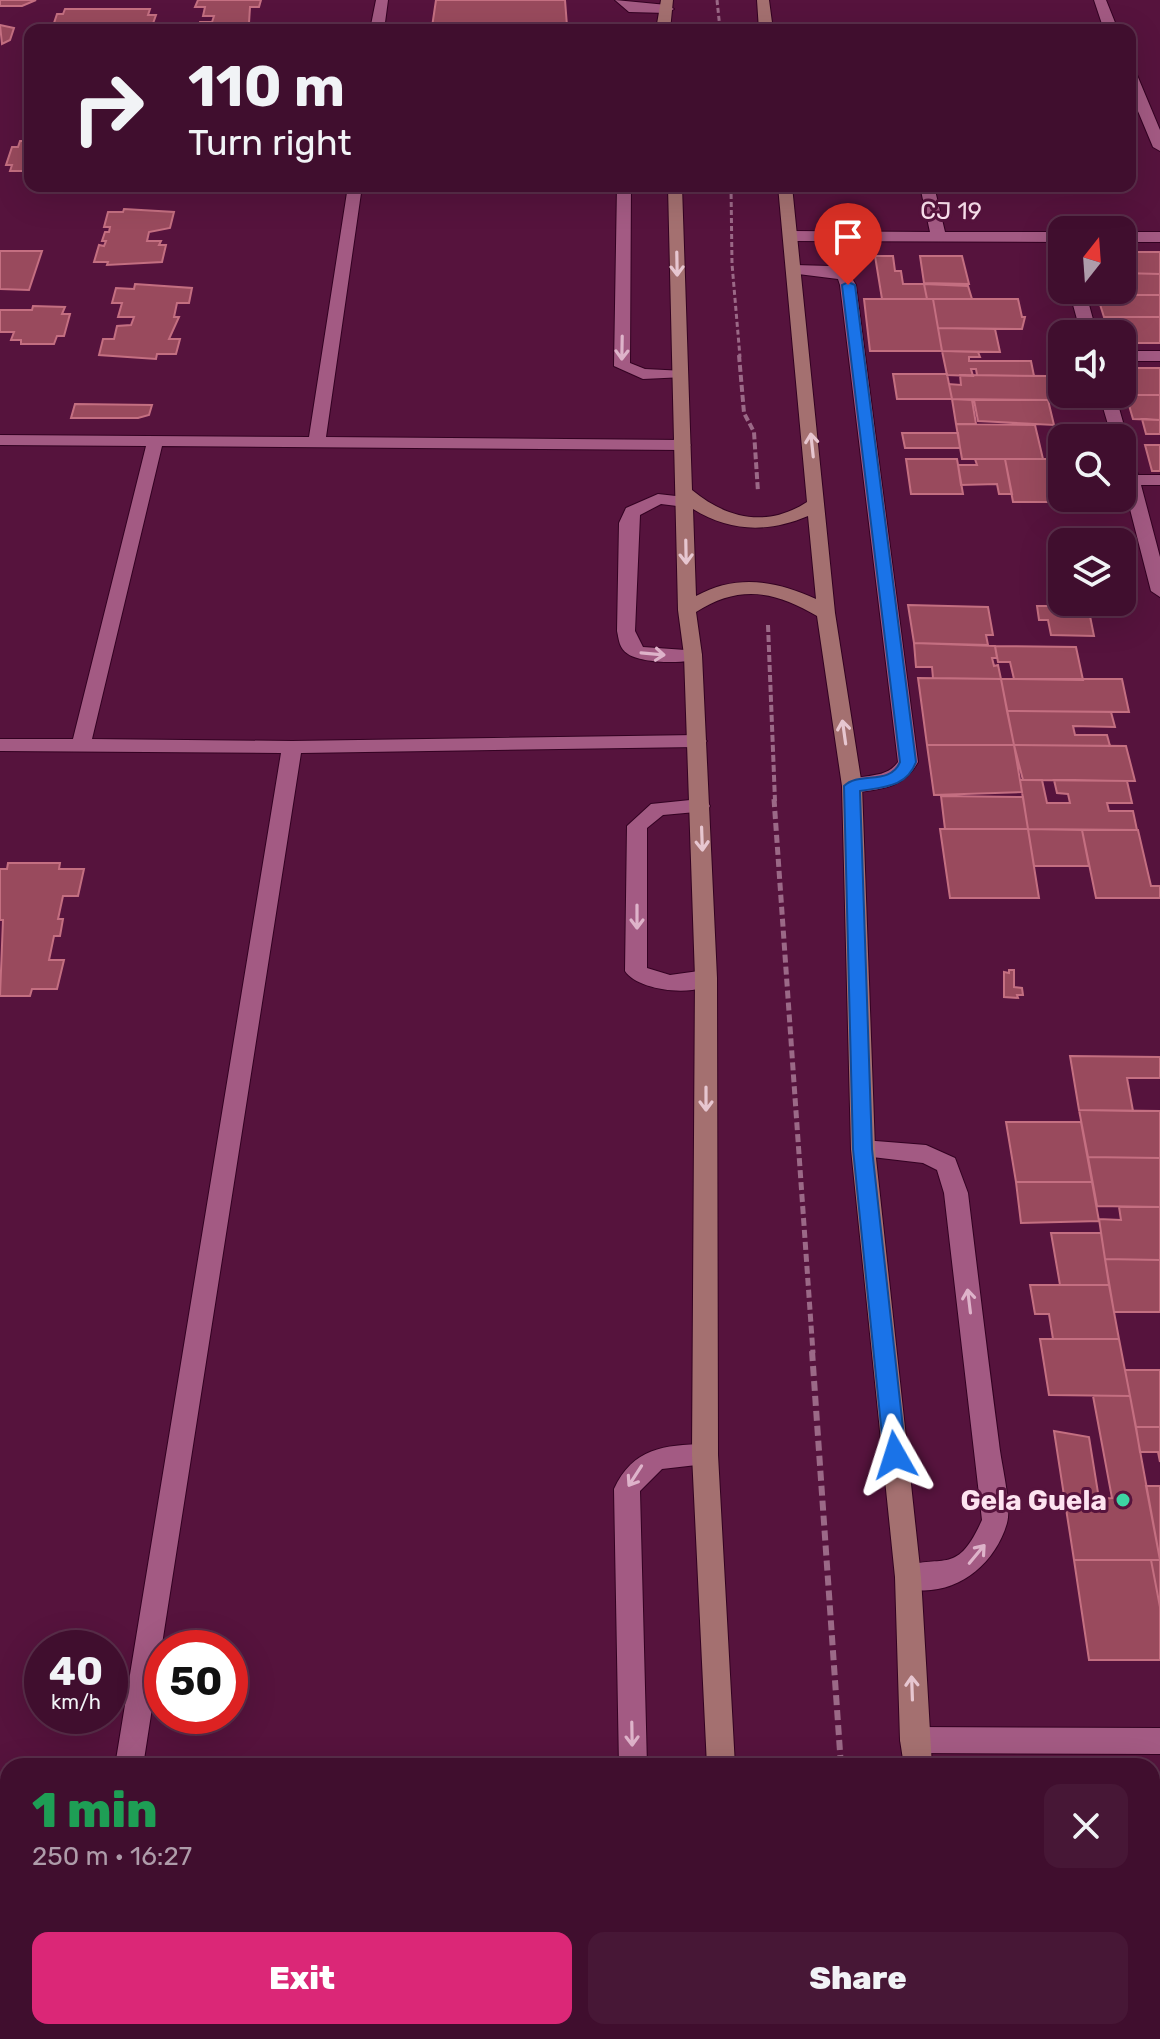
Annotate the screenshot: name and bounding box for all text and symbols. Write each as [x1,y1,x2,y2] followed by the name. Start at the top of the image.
[188,54,345,120] text: 110 m
[56,56,160,160] icon: right
[188,121,352,164] text: Turn right
[920,196,982,226] street label: CJ 19
[814,203,882,285] pin
[826,215,870,259] icon: arrive
[1048,216,1136,304] north arrow
[1048,216,1136,616] map controls
[669,250,685,277] one-way arrow
[1048,320,1136,408] button: sound
[614,334,630,361] one-way arrow
[1048,424,1136,512] button: search
[805,433,820,459] one-way arrow
[1048,528,1136,616] button: layers
[678,538,694,565] one-way arrow
[639,647,666,662] one-way arrow
[836,719,851,745] one-way arrow
[694,825,709,852] one-way arrow
[629,903,644,930] one-way arrow
[698,1085,714,1112] one-way arrow
[961,1288,976,1314] one-way arrow
[853,1413,937,1497] position arrow
[627,1465,643,1487] one-way arrow
[960,1484,1107,1517] place label: Gela Guela
[1114,1491,1132,1509] marker: Gela Guela
[968,1544,986,1564] one-way arrow
[144,1630,248,1734] speed limit sign: 50
[49,1648,103,1695] text: 40
[905,1675,920,1702] one-way arrow
[51,1690,101,1714] text: km/h
[625,1720,640,1747] one-way arrow
[32,1782,158,1839] text: 1 min
[1044,1784,1128,1868] button: close
[32,1841,192,1872] text: 250 m · 16:27
[32,1932,572,2024] button: Exit
[588,1932,1128,2024] button: Share

